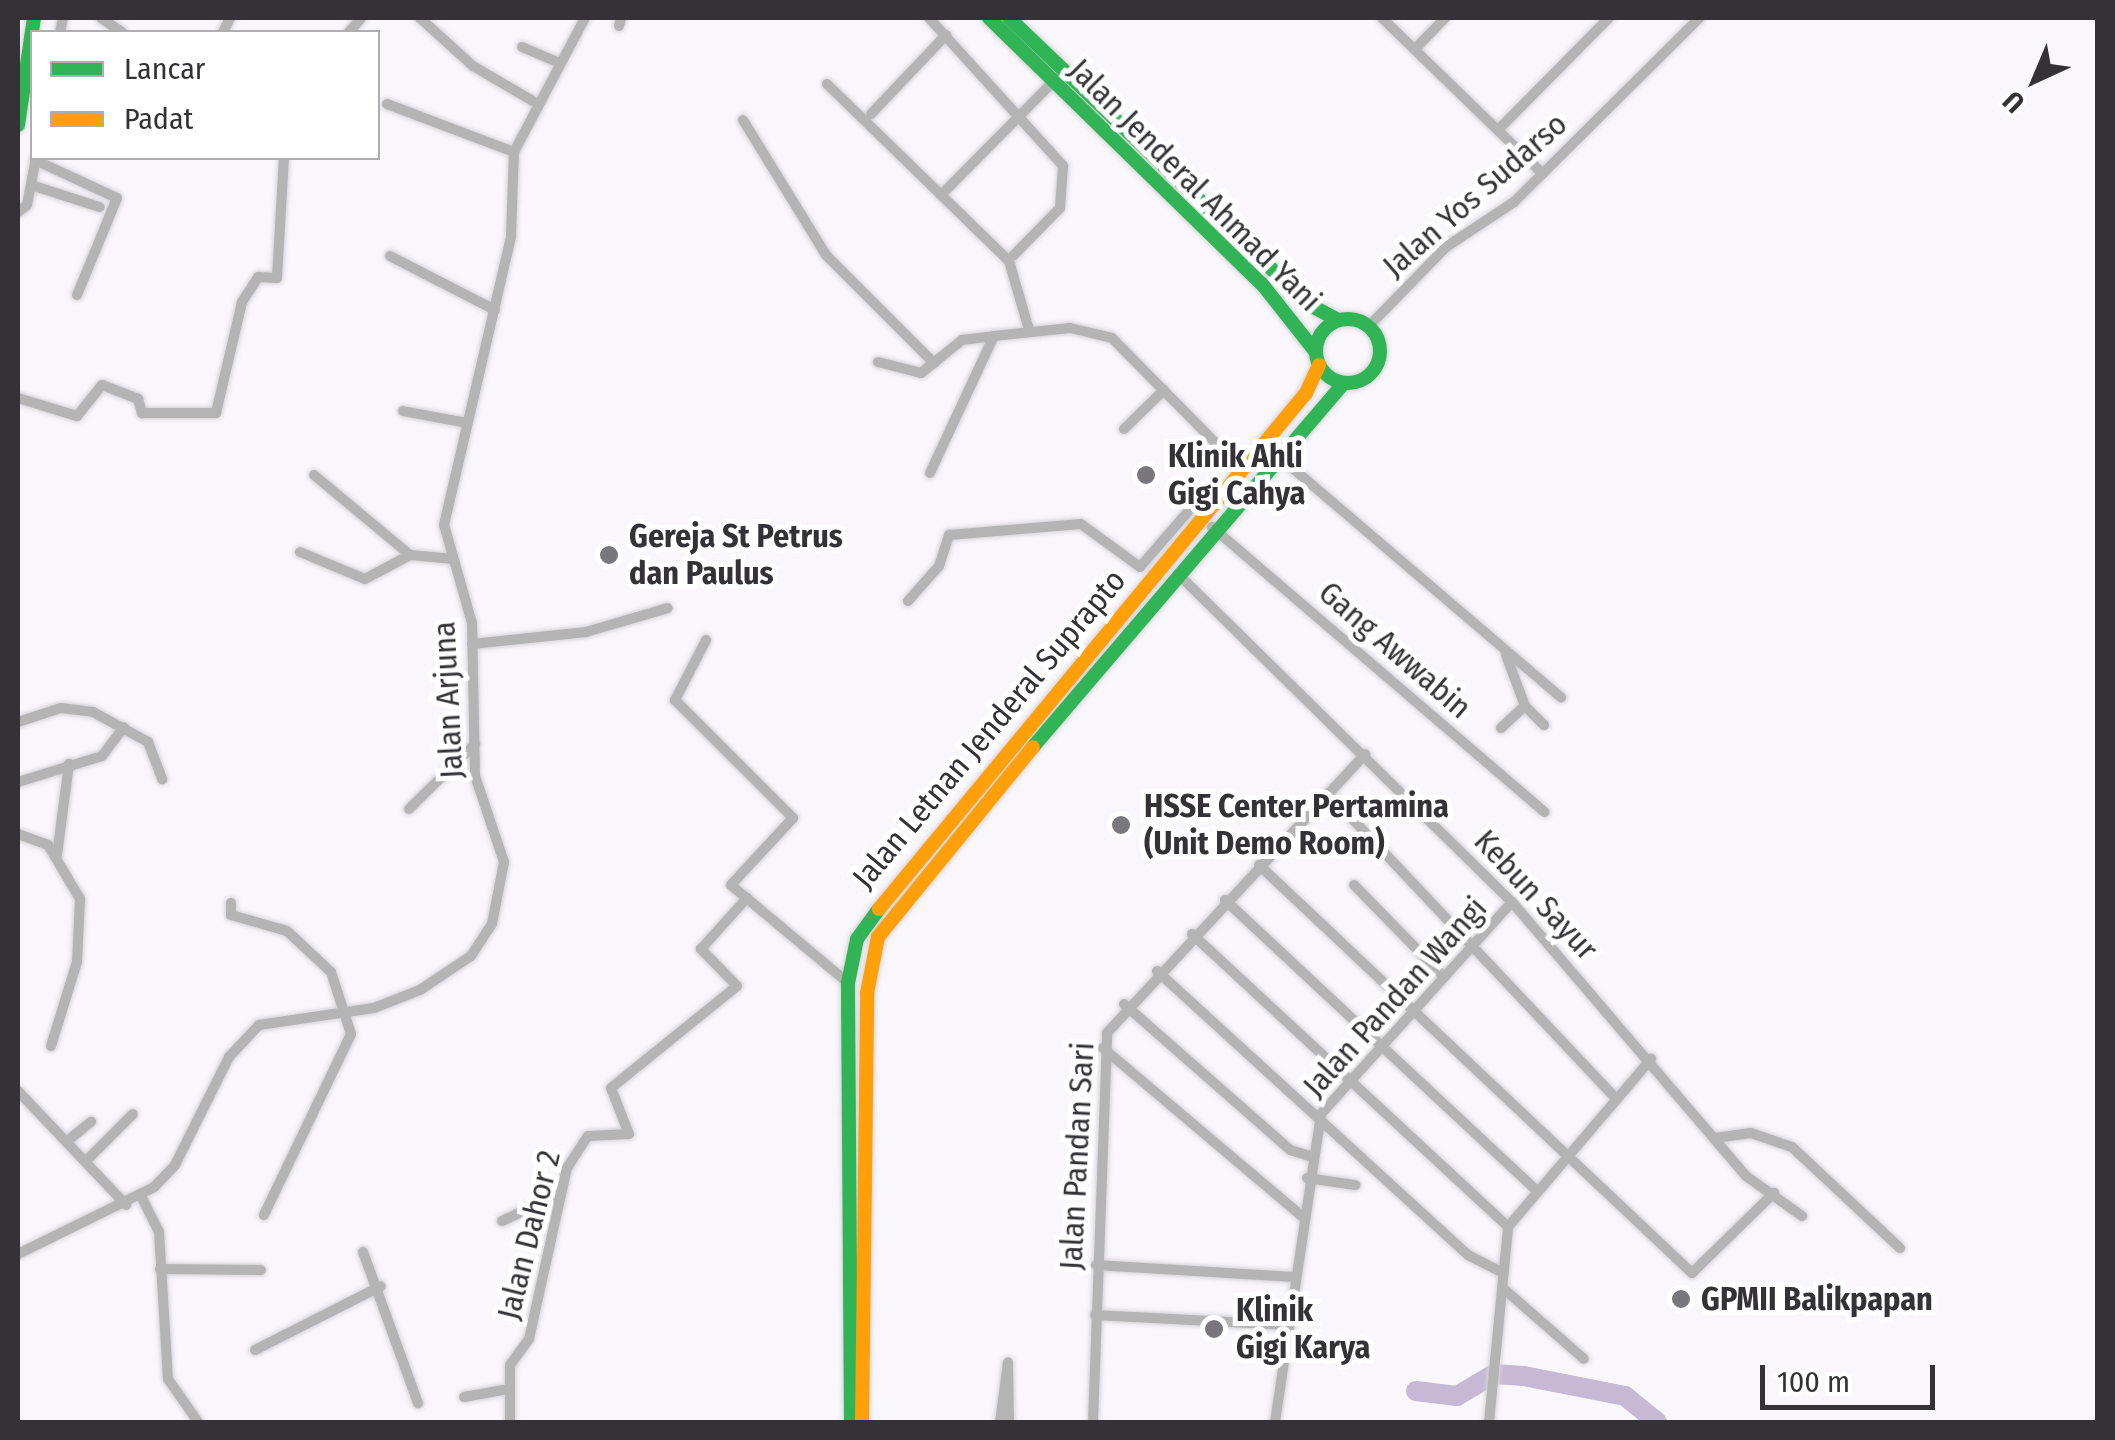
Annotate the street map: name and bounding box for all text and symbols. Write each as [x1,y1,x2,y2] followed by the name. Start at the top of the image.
[30,30,380,160] legend
[1985,30,2085,130] north arrow
[124,51,205,87] text: Lancar
[1061,51,1329,319] street label: Jalan Jenderal Ahmad Yani
[1996,84,2031,120] text: U
[124,101,193,137] text: Padat
[1375,105,1575,285] street label: Jalan Yos Sudarso
[1168,438,1305,513] place label: Klinik Ahli Gigi Cahya
[1133,462,1159,488] marker: Klinik Ahli Gigi Cahya
[629,518,843,593] place label: Gereja St Petrus dan Paulus
[598,544,620,566] marker: Gereja St Petrus dan Paulus
[844,562,1134,896] street label: Jalan Letnan Jenderal Suprapto
[1311,573,1479,727] street label: Gang Awwabin
[425,620,471,780] street label: Jalan Arjuna
[1144,788,1449,863] place label: HSSE Center Pertamina (Unit Demo Room)
[1108,812,1134,838] marker: HSSE Center Pertamina (Unit Demo Room)
[1466,822,1606,968] street label: Kebun Sayur
[1295,889,1495,1105] street label: Jalan Pandan Wangi
[1052,1041,1102,1271] street label: Jalan Pandan Sari
[489,1146,569,1324] street label: Jalan Dahor 2
[1701,1280,1933,1318] place label: GPMII Balikpapan
[1670,1288,1692,1310] marker: GPMII Balikpapan
[1236,1292,1370,1367] place label: Klinik Gigi Karya
[1201,1316,1227,1342] marker: Klinik Gigi Karya
[1765,1345,1940,1407] scale bar
[1777,1364,1850,1400] text: 100 m

